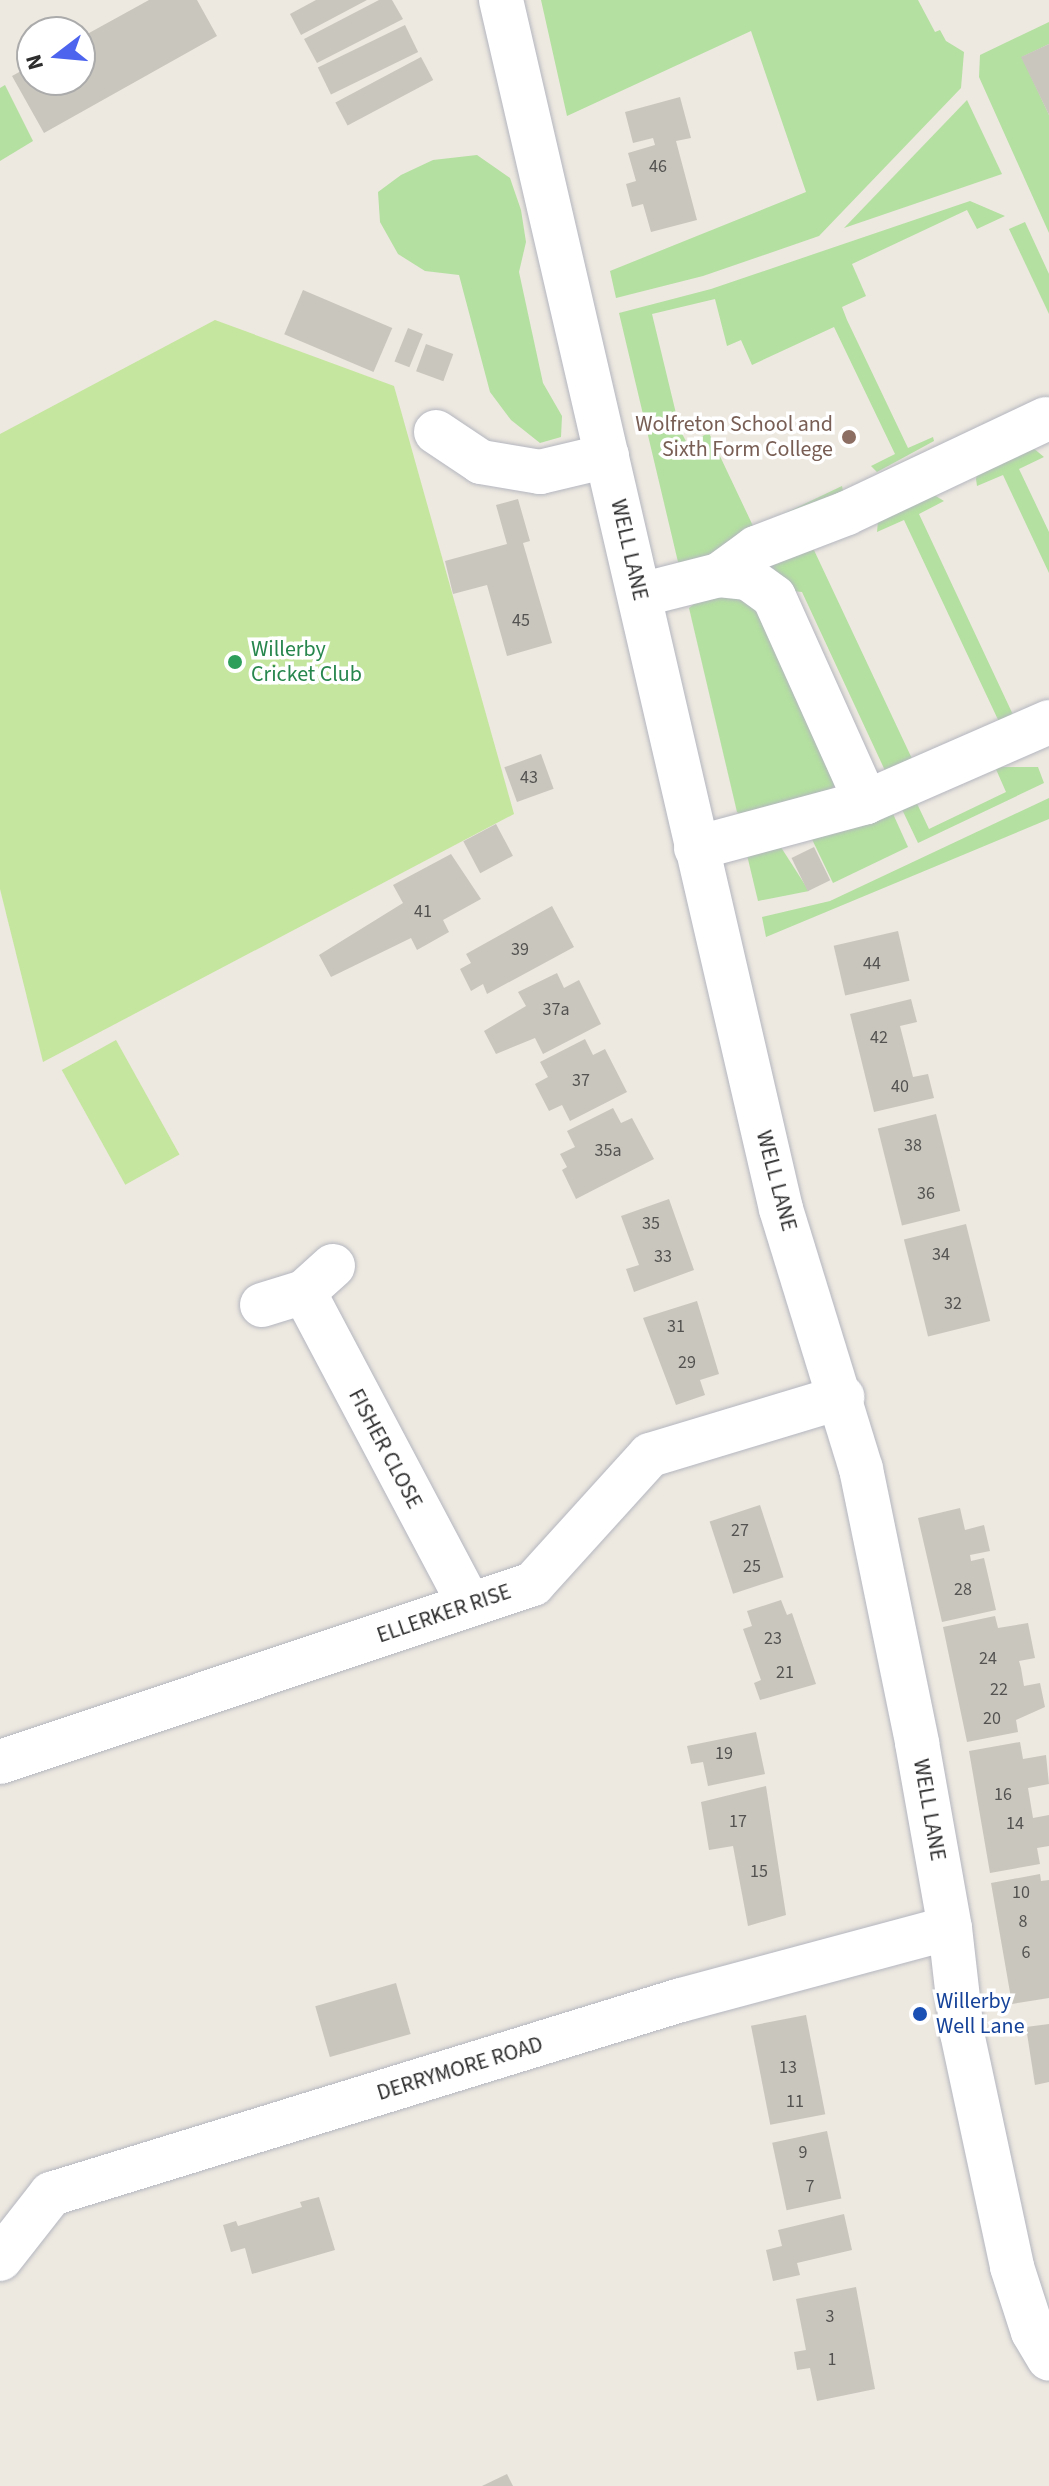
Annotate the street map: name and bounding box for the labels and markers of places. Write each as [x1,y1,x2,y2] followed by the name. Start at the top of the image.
[635,411,833,462] place label: Wolfreton School and Sixth Form College
[840,428,858,446] marker: Wolfreton School and Sixth Form College
[251,636,362,688] place label: Willerby Cricket Club
[226,653,244,671] marker: Willerby Cricket Club
[936,1988,1025,2040] place label: Willerby Well Lane
[911,2005,929,2023] marker: Willerby Well Lane

